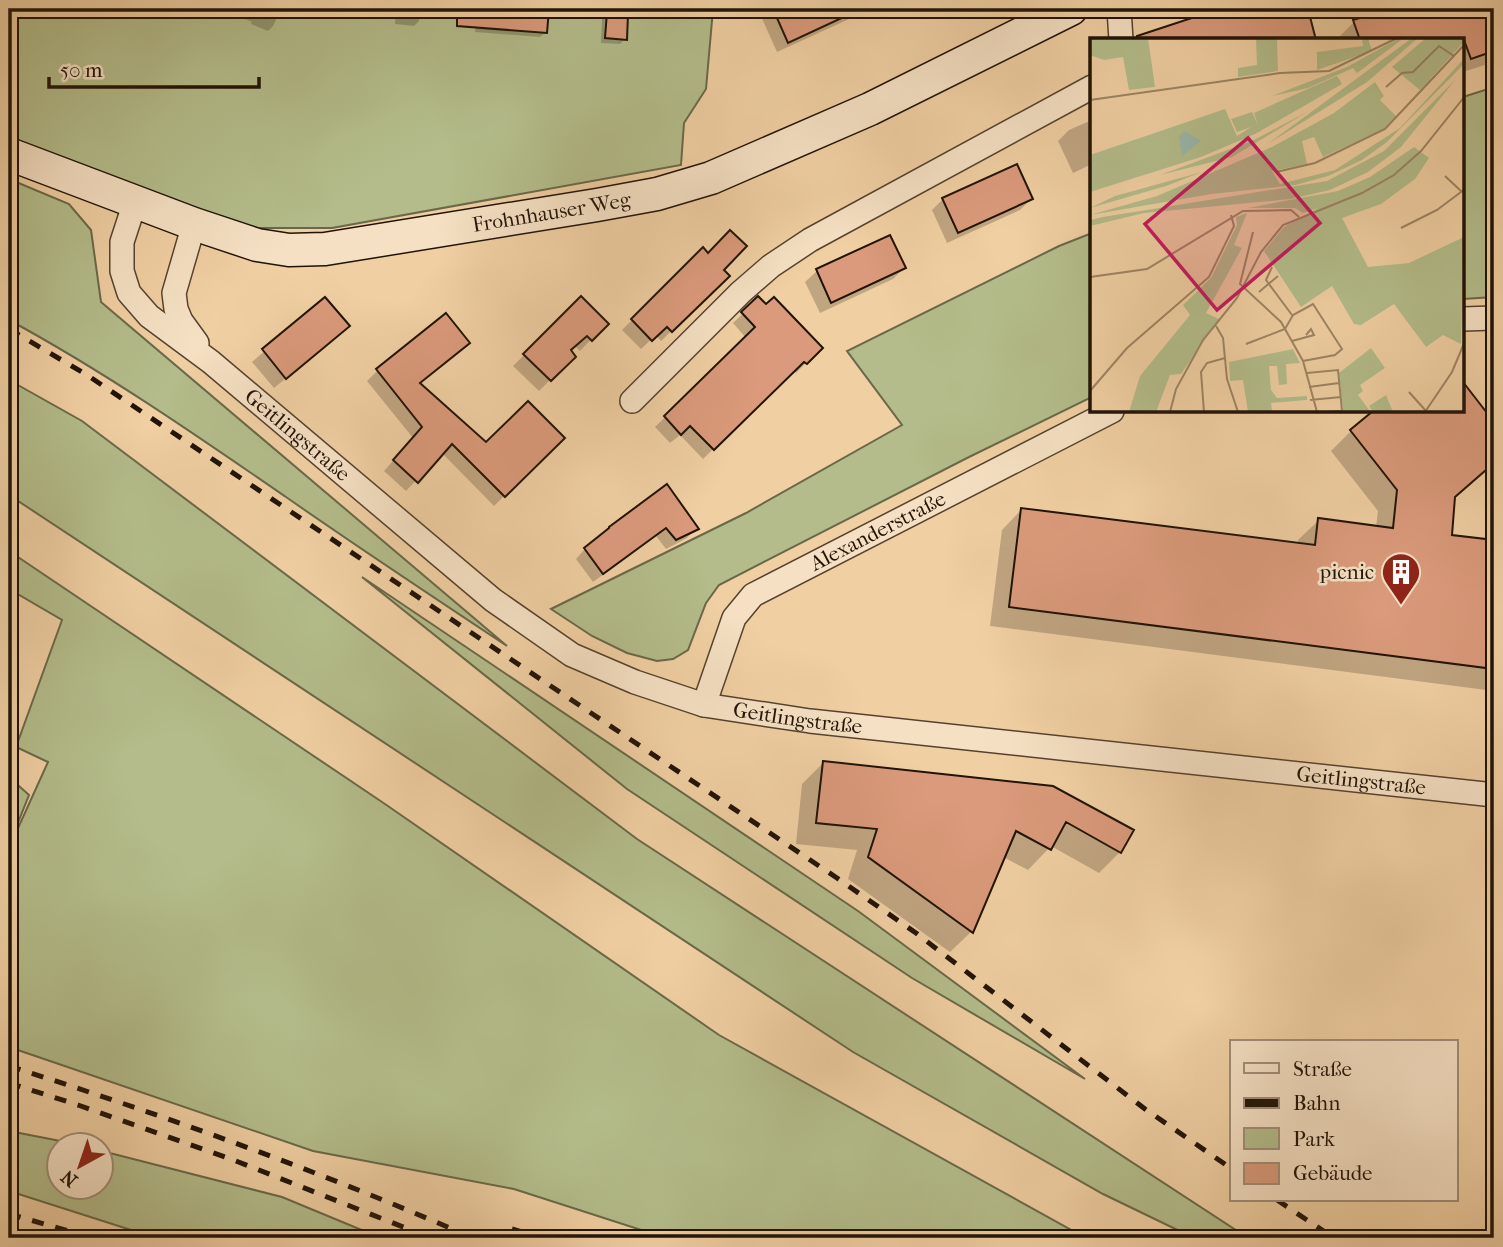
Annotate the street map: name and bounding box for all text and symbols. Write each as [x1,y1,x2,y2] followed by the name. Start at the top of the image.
[1090,38,1464,413] inset map
[49,46,259,90] scale bar
[60,58,103,82] text: 50 m
[470,187,633,237] street label: Frohnhauser Weg
[240,384,355,486] street label: Geitlingstraße
[805,486,949,576] street label: Alexanderstraße
[1380,551,1422,606] building icon: picnic
[1319,560,1374,584] place label: picnic
[731,698,863,739] street label: Geitlingstraße
[1295,762,1427,800] street label: Geitlingstraße
[1230,1040,1458,1202] legend
[1293,1057,1352,1081] text: Straße
[1293,1091,1340,1115] text: Bahn
[1293,1127,1335,1151] text: Park
[46,1132,116,1202] north arrow
[1293,1161,1373,1185] text: Gebäude
[57,1165,82,1191] text: N

